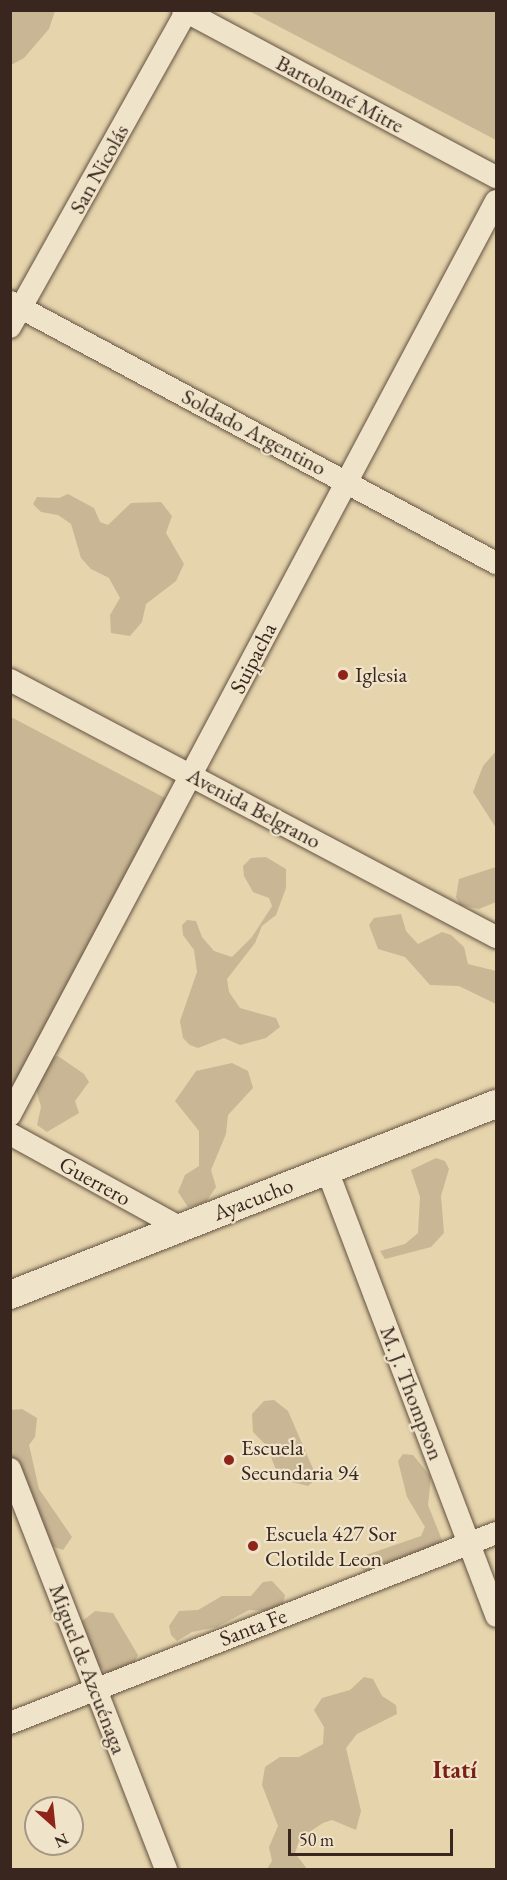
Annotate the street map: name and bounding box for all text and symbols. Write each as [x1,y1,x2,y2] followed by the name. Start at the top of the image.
[272,49,408,139] street label: Bartolomé Mitre
[64,120,134,218] street label: San Nicolás
[177,383,331,481] street label: Soldado Argentino
[224,618,282,698] street label: Suipacha
[355,662,407,688] place label: Iglesia
[336,668,350,682] marker: Iglesia
[183,762,325,854] street label: Avenida Belgrano
[55,1151,135,1211] street label: Guerrero
[209,1172,297,1226] street label: Ayacucho
[374,1322,450,1464] street label: M. J. Thompson
[241,1434,359,1486] place label: Escuela Secundaria 94
[222,1453,236,1467] marker: Escuela Secundaria 94
[265,1520,397,1572] place label: Escuela 427 Sor Clotilde Leon
[246,1539,260,1553] marker: Escuela 427 Sor Clotilde Leon
[43,1580,133,1758] street label: Miguel de Azcuénaga
[216,1602,290,1652] street label: Santa Fe
[433,1756,477,1784] district label: Itatí
[24,1796,84,1856] north arrow
[291,1817,456,1855] scale bar
[51,1828,72,1853] text: N
[299,1828,334,1851] text: 50 m

